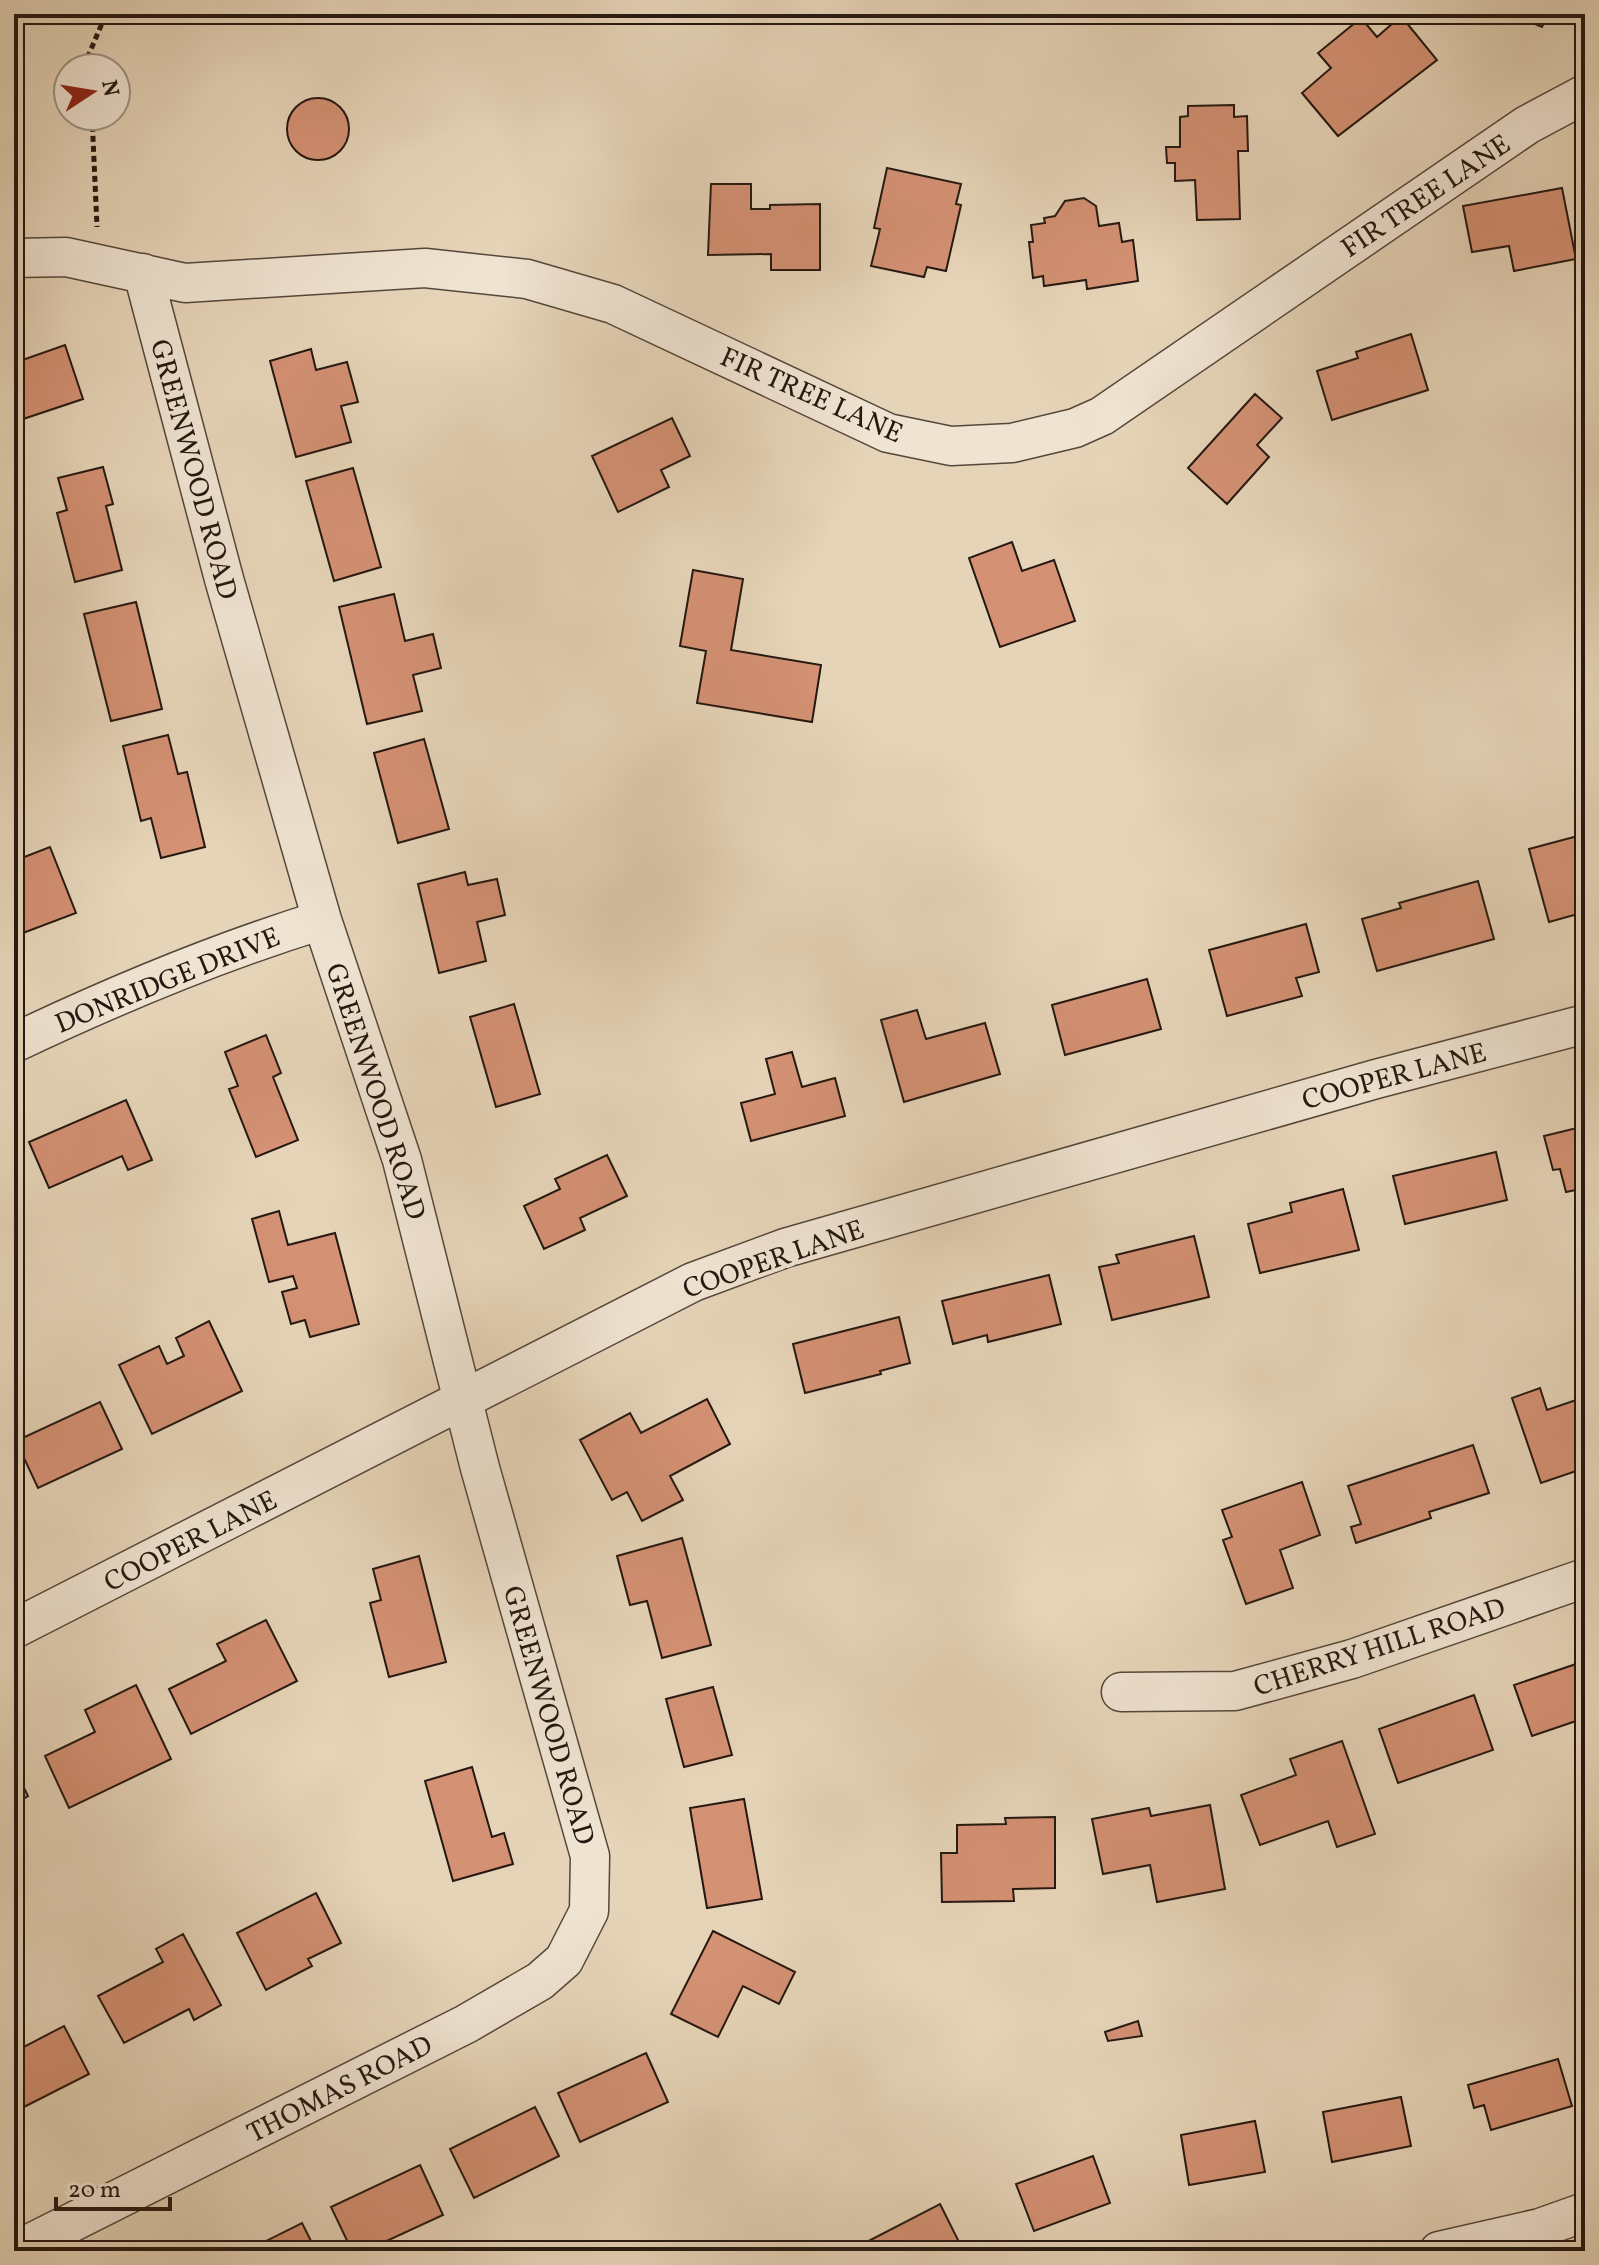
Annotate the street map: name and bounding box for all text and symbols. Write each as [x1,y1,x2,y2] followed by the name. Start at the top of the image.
[52,52,132,132] north arrow
[92,77,126,99] text: N
[1334,126,1519,268] street label: FIR TREE LANE
[139,335,246,604] street label: GREENWOOD ROAD
[713,338,909,454] street label: FIR TREE LANE
[50,918,286,1044] street label: DONRIDGE DRIVE
[315,958,435,1225] street label: GREENWOOD ROAD
[1298,1034,1491,1121] street label: COOPER LANE
[678,1211,870,1310] street label: COOPER LANE
[98,1482,284,1603] street label: COOPER LANE
[492,1582,603,1850] street label: GREENWOOD ROAD
[1249,1589,1511,1708] street label: CHERRY HILL ROAD
[241,2027,440,2154] street label: THOMAS ROAD
[56,2161,170,2211] scale bar
[68,2174,121,2208] text: 20 m

